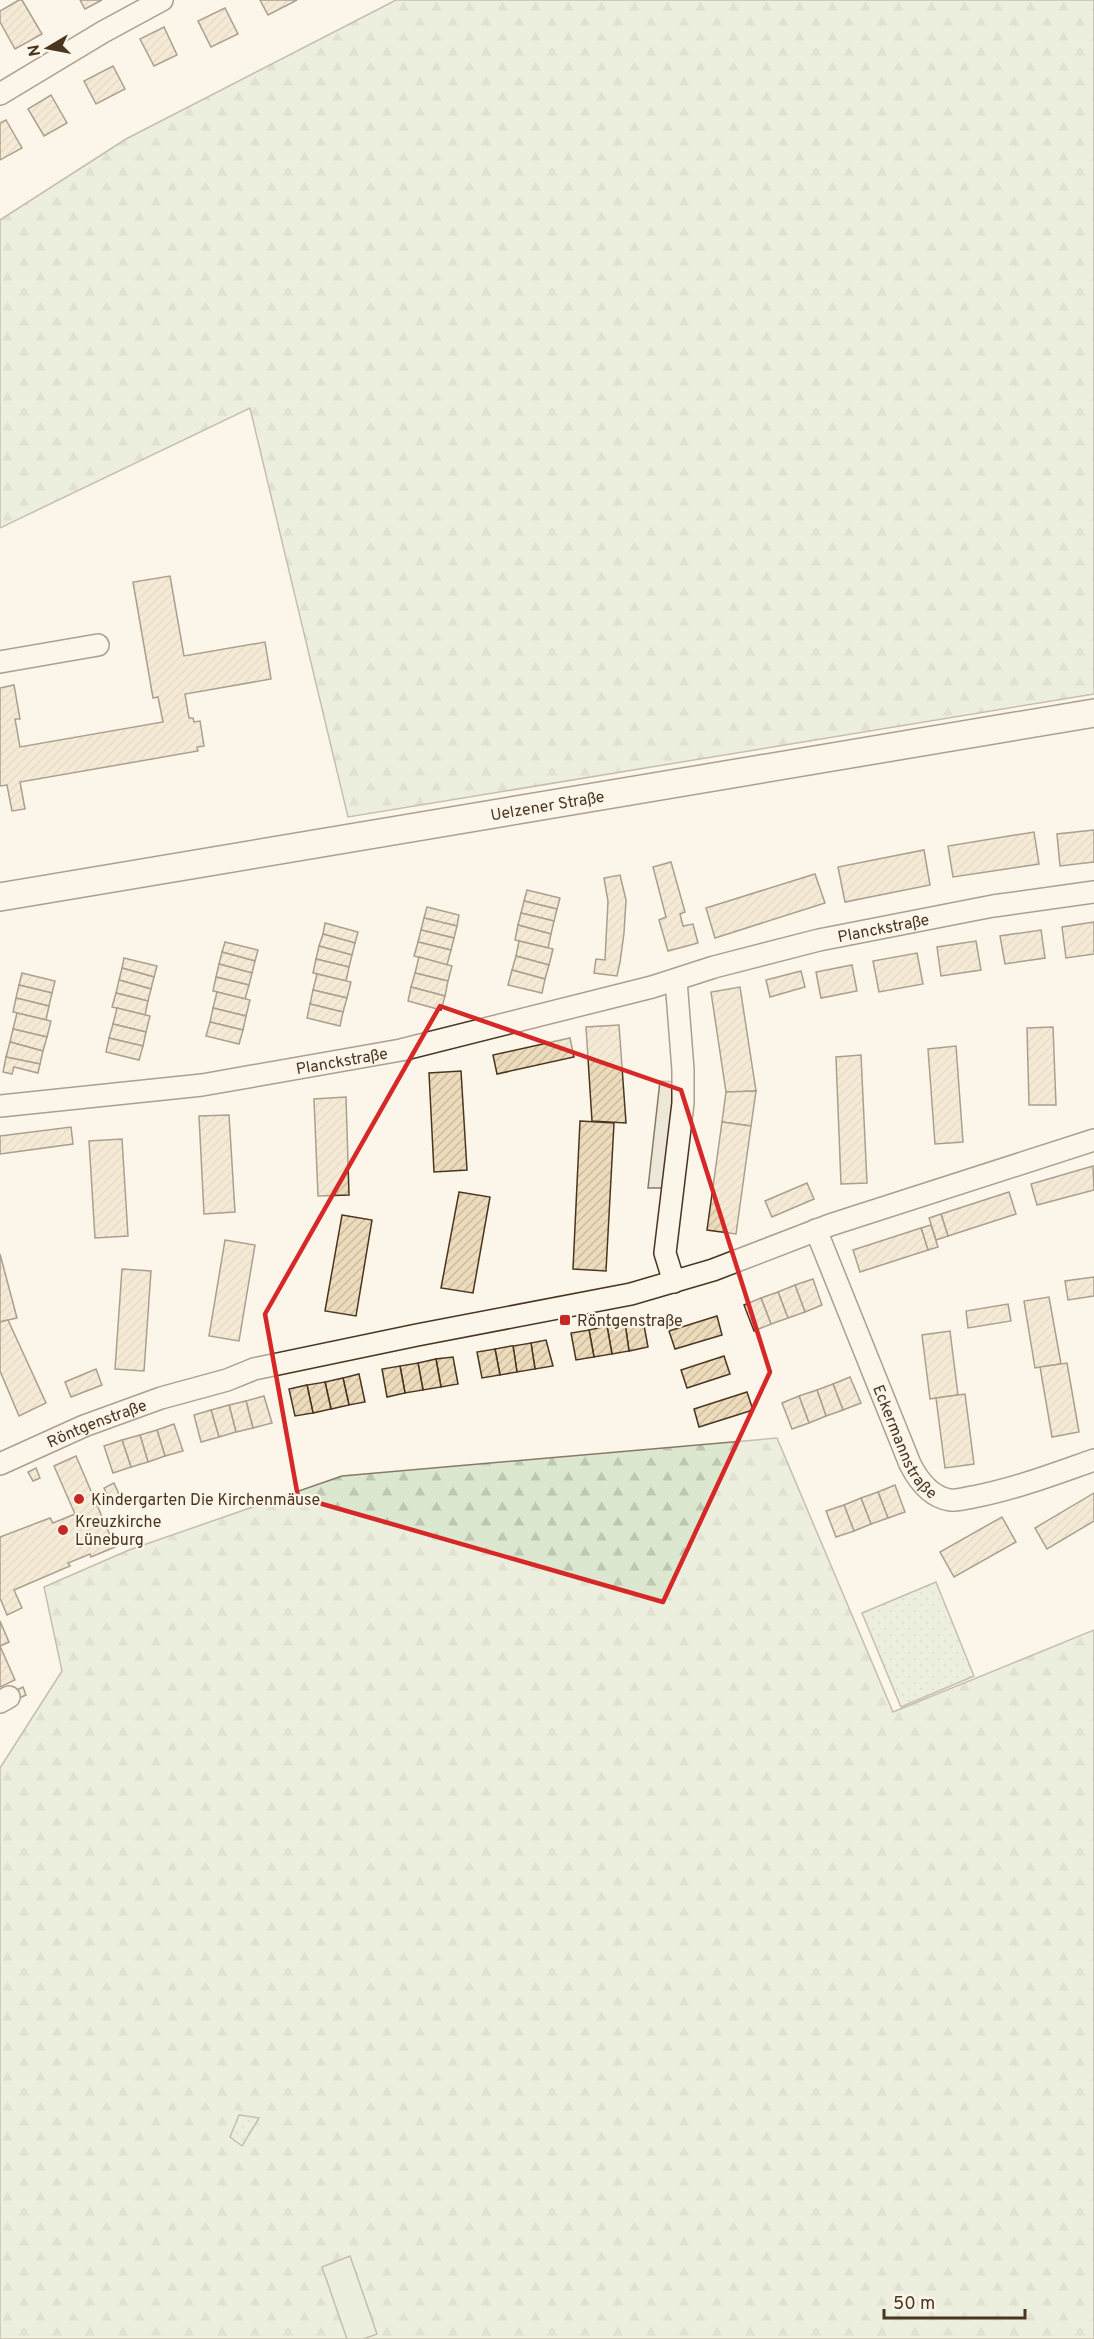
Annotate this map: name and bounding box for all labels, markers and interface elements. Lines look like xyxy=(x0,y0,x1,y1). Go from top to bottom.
north arrow xyxy=(18,18,78,78)
text: N xyxy=(24,43,46,58)
street label: Uelzener Straße xyxy=(489,788,606,826)
street label: Planckstraße xyxy=(836,911,931,948)
street label: Planckstraße xyxy=(295,1044,390,1080)
place label: Röntgenstraße xyxy=(577,1312,683,1332)
marker: Röntgenstraße xyxy=(558,1313,572,1327)
street label: Eckermannstraße xyxy=(867,1382,940,1504)
street label: Röntgenstraße xyxy=(44,1396,150,1453)
place label: Kindergarten Die Kirchenmäuse xyxy=(91,1491,320,1511)
marker: Kindergarten Die Kirchenmäuse xyxy=(72,1492,86,1506)
place label: Kreuzkirche Lüneburg xyxy=(75,1513,161,1551)
marker: Kreuzkirche Lüneburg xyxy=(56,1523,70,1537)
scale bar xyxy=(884,2282,1025,2320)
text: 50 m xyxy=(893,2293,935,2316)

